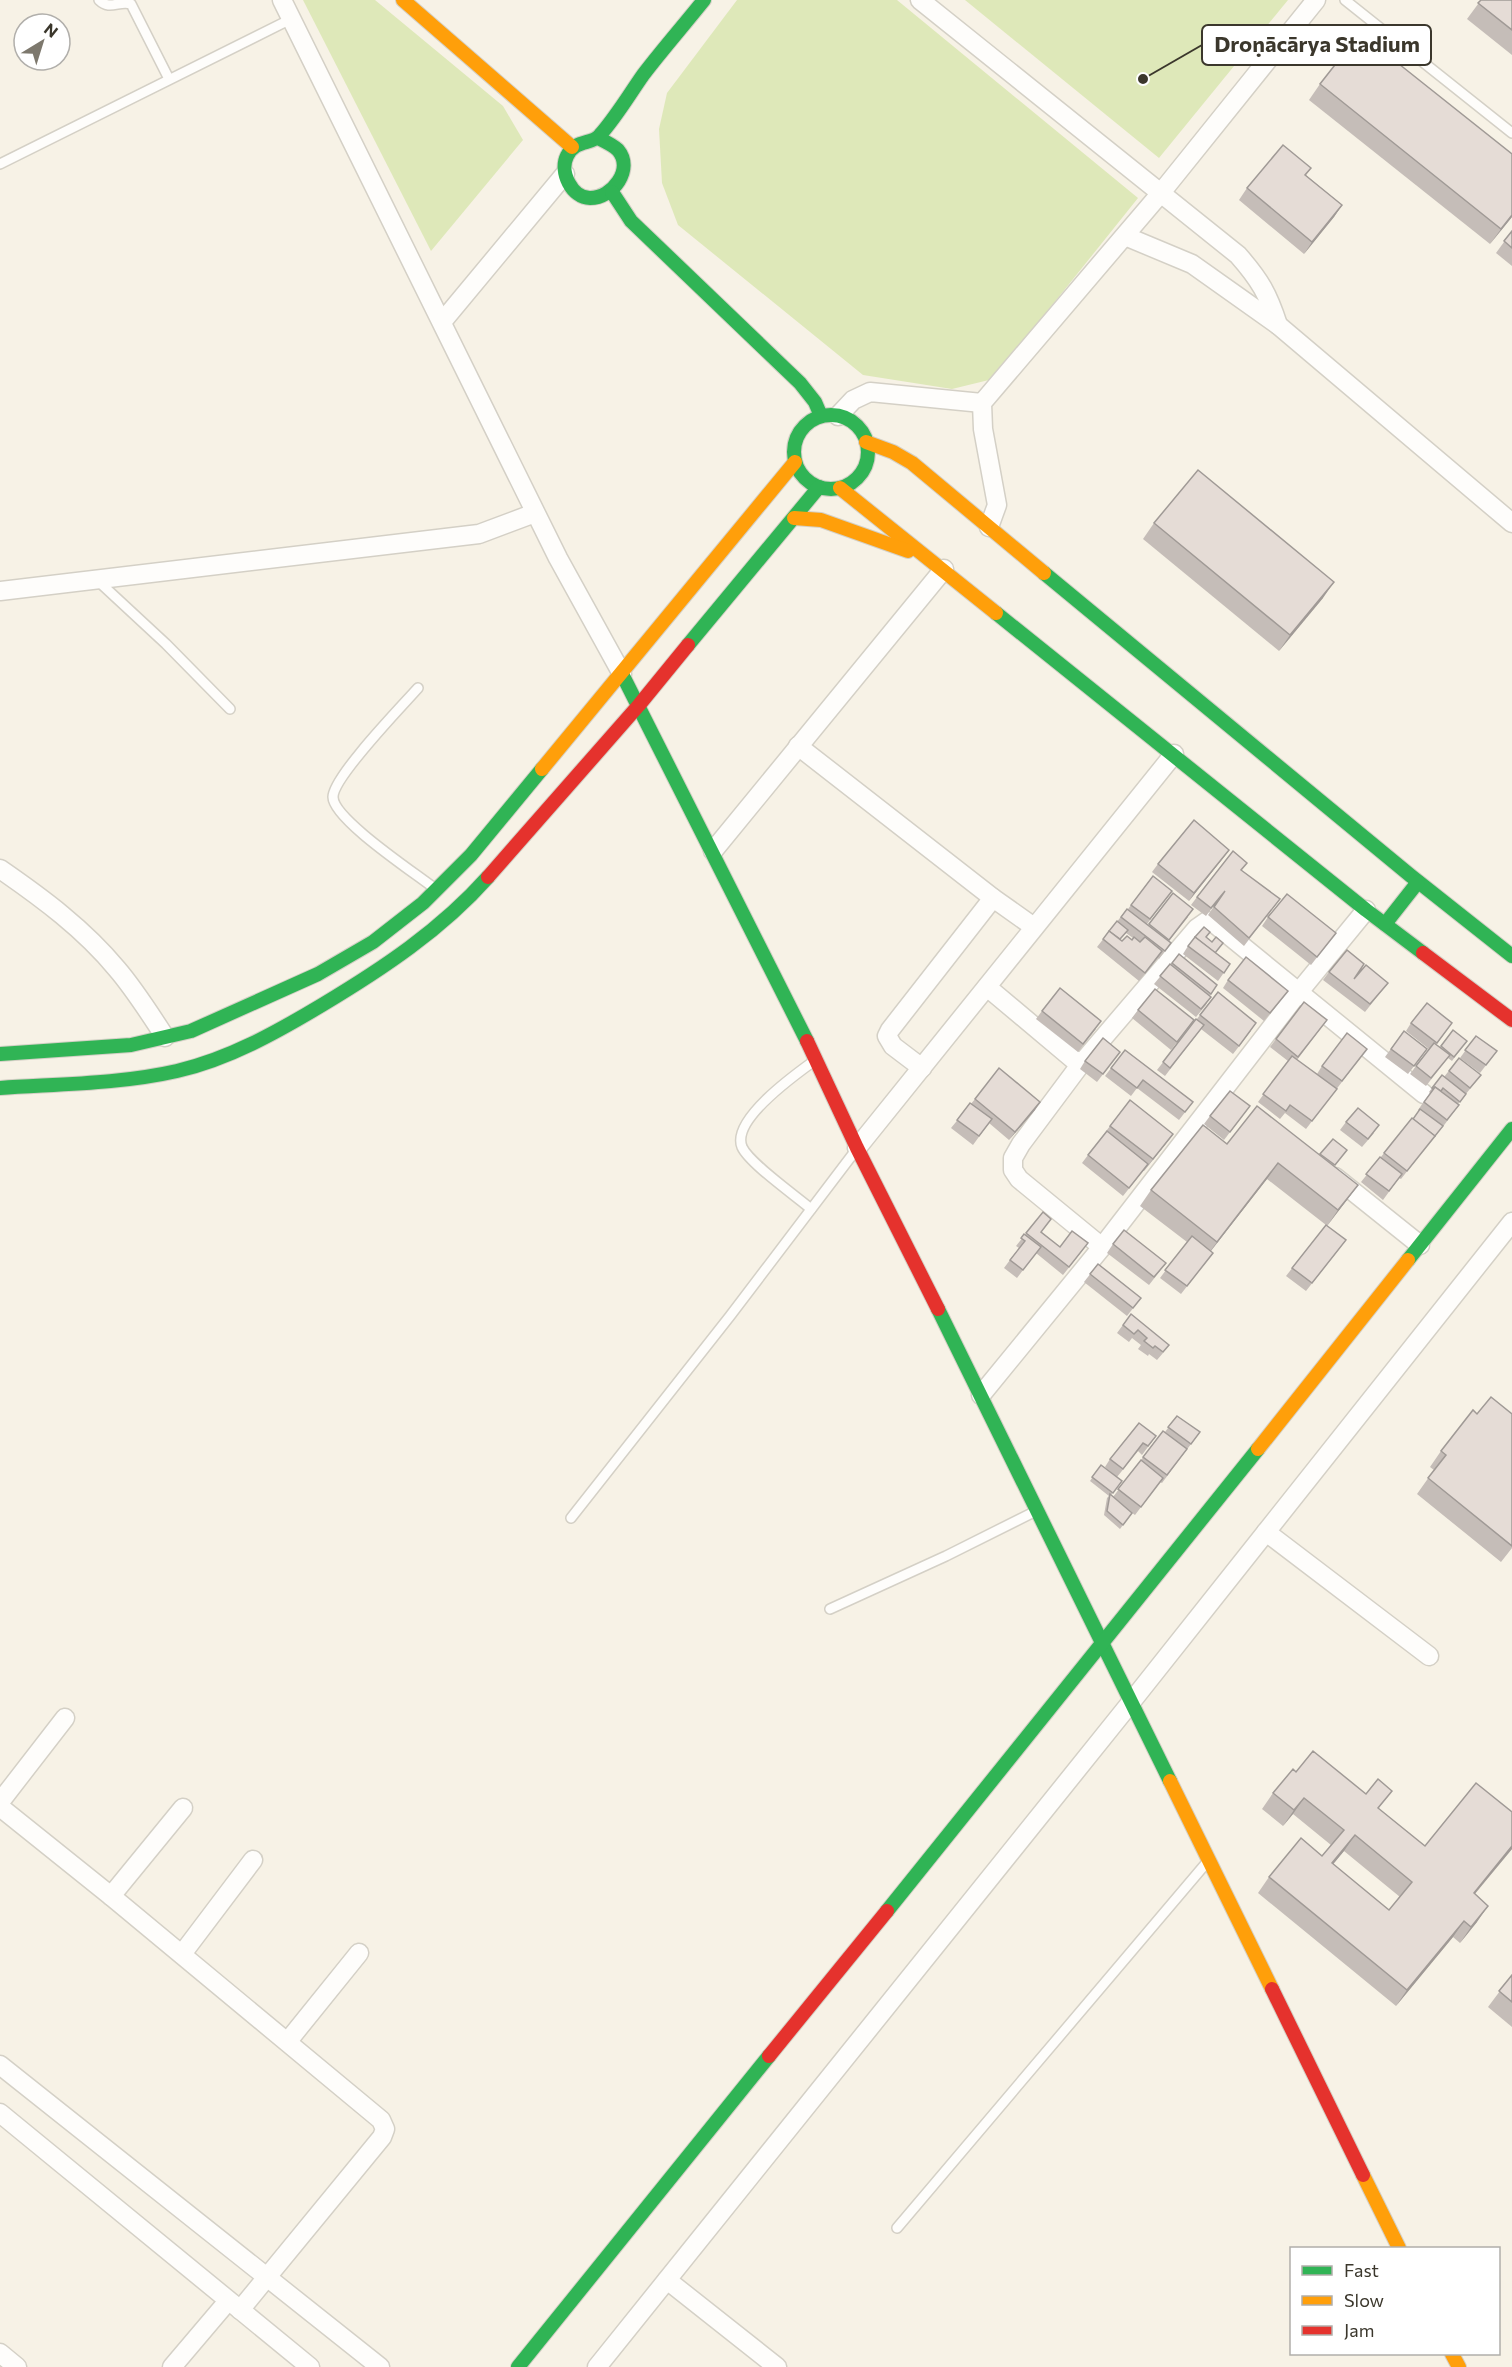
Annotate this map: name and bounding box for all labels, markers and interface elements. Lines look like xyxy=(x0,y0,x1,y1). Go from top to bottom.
north arrow xyxy=(12,12,72,72)
text: N xyxy=(41,19,62,41)
callout: Droṇācārya Stadium xyxy=(1202,25,1431,65)
text: Droṇācārya Stadium xyxy=(1214,30,1420,57)
legend xyxy=(1290,2247,1500,2355)
text: Fast xyxy=(1344,2259,1379,2281)
text: Slow xyxy=(1344,2289,1384,2311)
text: Jam xyxy=(1344,2319,1374,2341)

